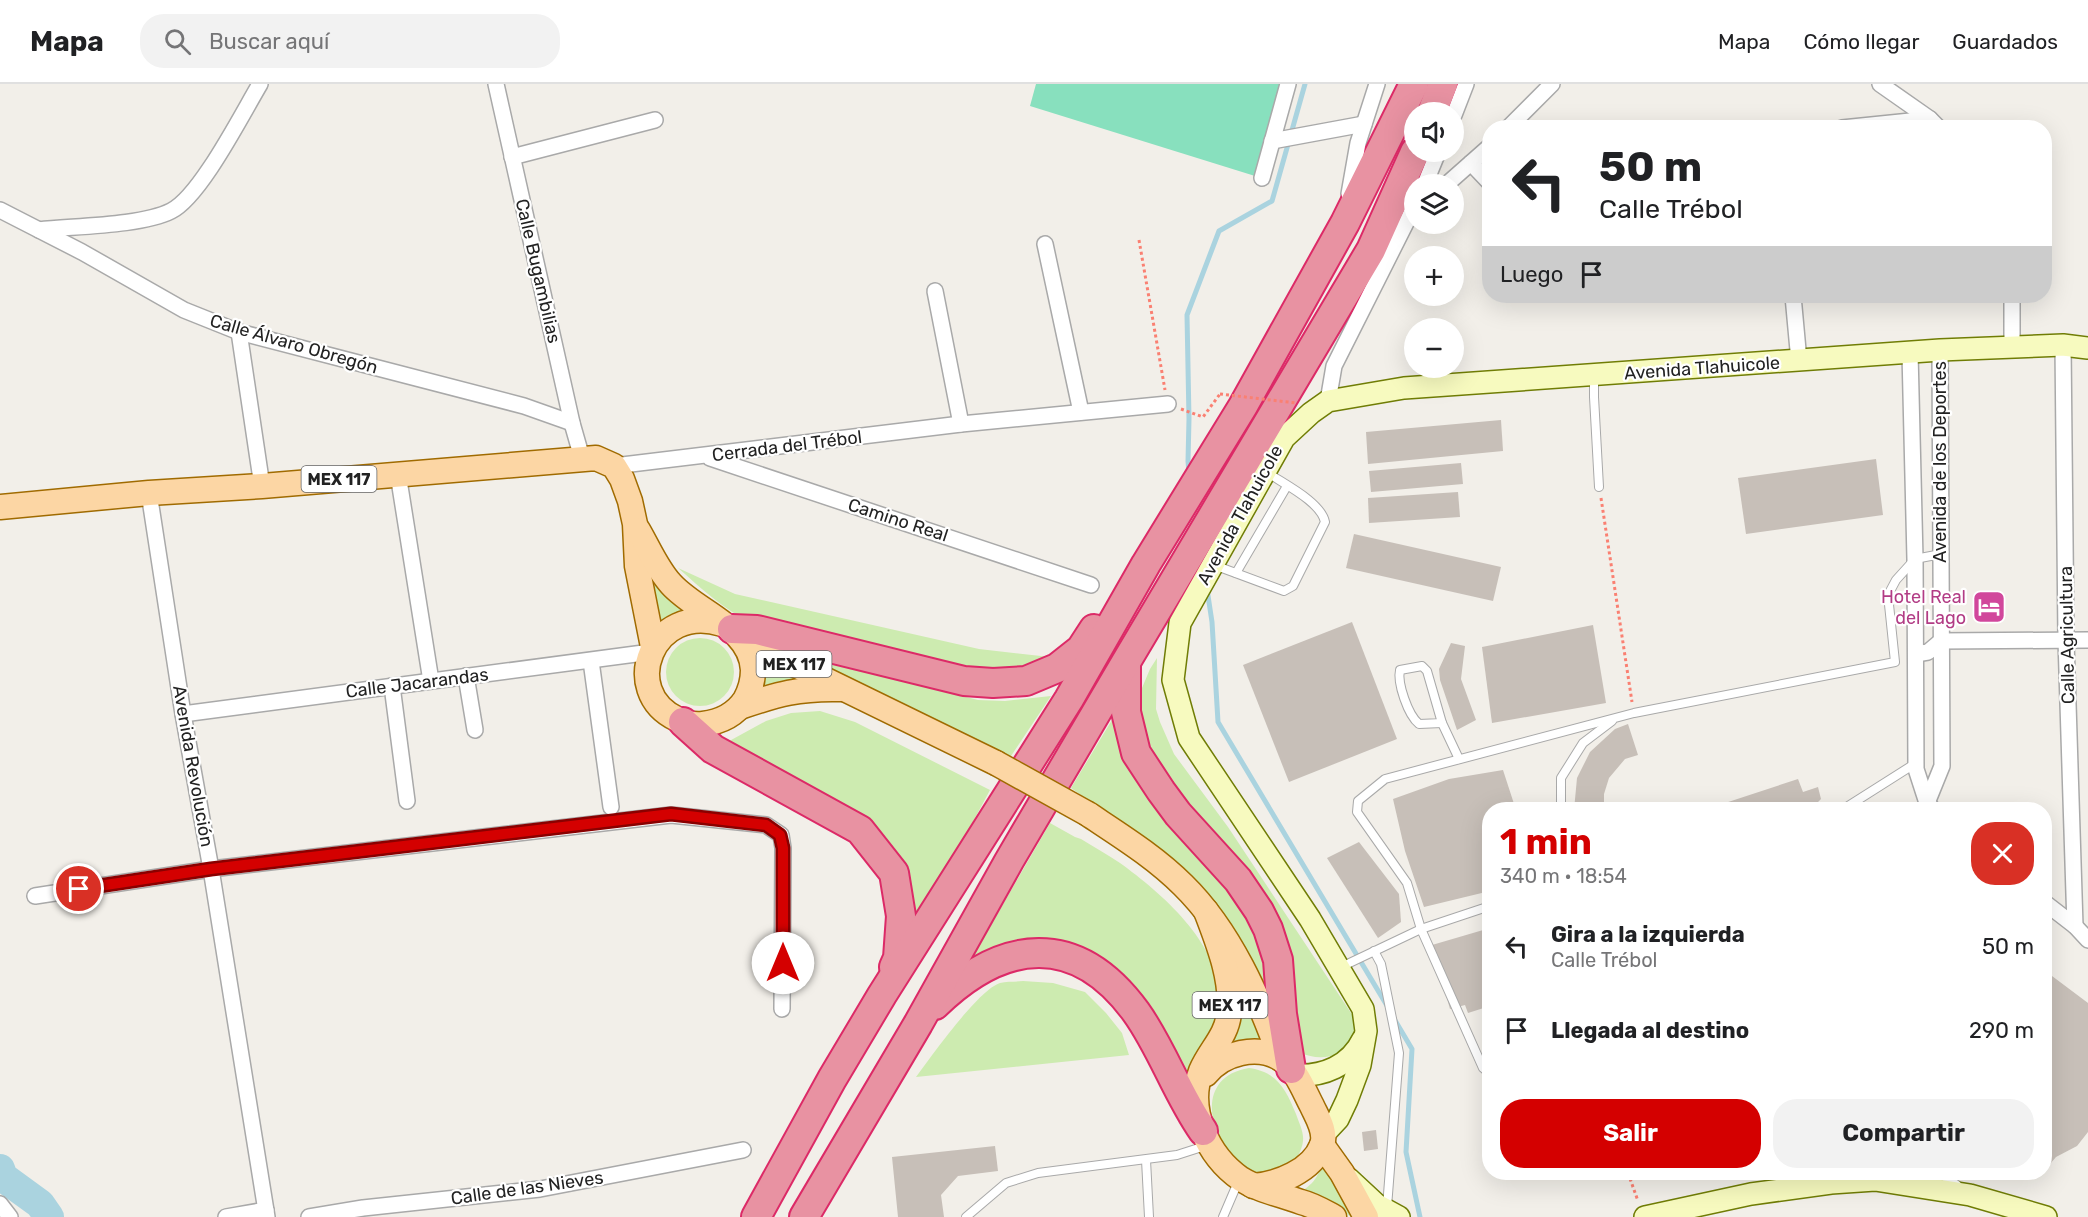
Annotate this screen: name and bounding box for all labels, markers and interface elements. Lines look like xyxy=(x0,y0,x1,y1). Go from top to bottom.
search box xyxy=(140,14,560,68)
text: Mapa xyxy=(30,25,104,58)
icon: search xyxy=(161,25,194,58)
text: Buscar aquí xyxy=(209,28,329,55)
text: Mapa xyxy=(1718,29,1770,54)
text: Cómo llegar xyxy=(1803,29,1919,54)
text: Guardados xyxy=(1952,29,2058,54)
map controls xyxy=(1404,102,1464,378)
button: sound xyxy=(1404,102,1464,162)
text: 50 m xyxy=(1599,142,1702,192)
icon: left xyxy=(1500,144,1578,222)
button: layers xyxy=(1404,174,1464,234)
text: Calle Trébol xyxy=(1599,193,1743,225)
street label: Calle Bugambilias xyxy=(511,197,565,345)
button: + xyxy=(1404,246,1464,306)
icon: arrive xyxy=(1575,258,1608,291)
text: Luego xyxy=(1500,261,1563,288)
street label: Calle Álvaro Obregón xyxy=(207,309,381,379)
button: − xyxy=(1404,318,1464,378)
street label: Avenida Tlahuicole xyxy=(1623,352,1781,384)
street label: Avenida de los Deportes xyxy=(1929,361,1951,563)
street label: Cerrada del Trébol xyxy=(711,426,863,466)
street label: Avenida Tlahuicole xyxy=(1192,441,1288,589)
road number: MEX 117 xyxy=(302,466,376,492)
street label: Camino Real xyxy=(845,493,951,547)
street label: Calle Agricultura xyxy=(2055,566,2079,704)
place label: Hotel Real del Lago xyxy=(1881,586,1966,629)
hotel icon: Hotel Real del Lago xyxy=(1971,589,2007,625)
road number: MEX 117 xyxy=(756,651,832,677)
street label: Calle Jacarandas xyxy=(344,663,490,703)
street label: Avenida Revolución xyxy=(168,683,218,849)
text: 1 min xyxy=(1500,820,1592,863)
button: close xyxy=(1971,822,2034,885)
pin xyxy=(53,863,104,914)
text: 340 m · 18:54 xyxy=(1500,864,1627,888)
icon: arrive xyxy=(62,872,95,905)
text: Gira a la izquierda xyxy=(1551,921,1745,948)
icon: left xyxy=(1500,930,1533,963)
position arrow xyxy=(751,931,815,995)
text: 50 m xyxy=(1982,933,2034,960)
text: Calle Trébol xyxy=(1551,948,1657,972)
road number: MEX 117 xyxy=(1192,992,1268,1018)
icon: arrive xyxy=(1500,1014,1533,1047)
text: Llegada al destino xyxy=(1551,1017,1749,1044)
text: 290 m xyxy=(1969,1017,2034,1044)
button: Salir xyxy=(1500,1099,1761,1168)
button: Compartir xyxy=(1773,1099,2034,1168)
street label: Calle de las Nieves xyxy=(449,1166,605,1210)

